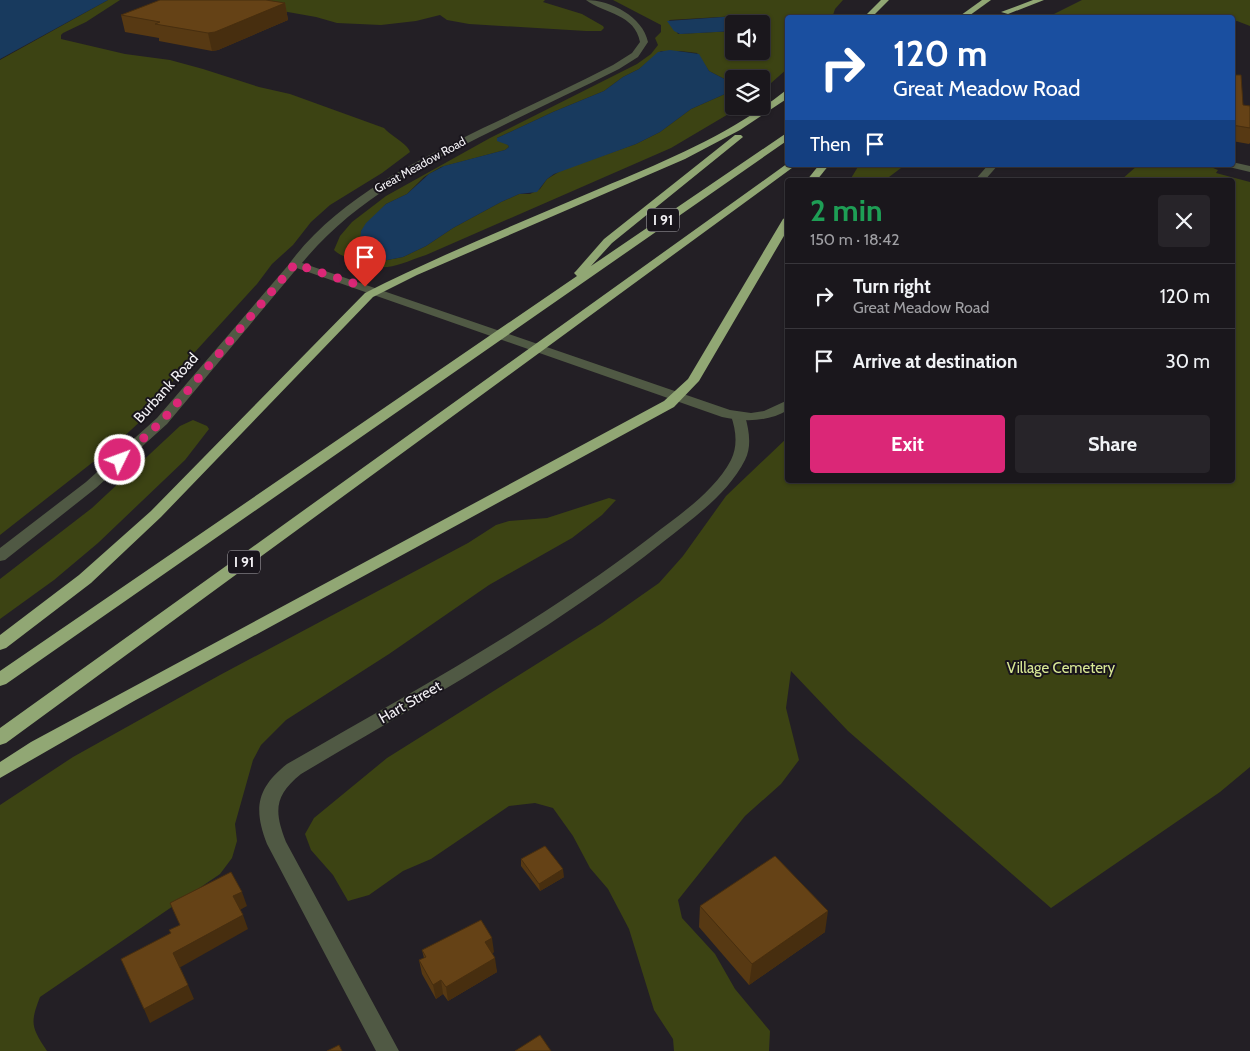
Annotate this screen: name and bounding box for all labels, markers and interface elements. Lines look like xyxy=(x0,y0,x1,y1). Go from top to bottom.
map controls xyxy=(725,15,770,115)
button: sound xyxy=(725,15,770,60)
text: 120 m xyxy=(893,32,987,75)
icon: right xyxy=(810,35,875,100)
button: layers xyxy=(725,70,770,115)
text: Great Meadow Road xyxy=(893,75,1081,102)
icon: arrive xyxy=(861,130,889,158)
street label: Great Meadow Road xyxy=(371,133,468,196)
text: Then xyxy=(810,133,851,156)
text: 2 min xyxy=(810,192,882,229)
button: close xyxy=(1158,195,1210,247)
road number: I 91 xyxy=(647,208,679,232)
text: 150 m · 18:42 xyxy=(810,230,900,249)
pin xyxy=(344,236,386,287)
icon: arrive xyxy=(351,243,379,271)
text: Turn right xyxy=(853,275,931,298)
icon: right xyxy=(810,282,838,310)
text: 120 m xyxy=(1160,285,1210,308)
text: Great Meadow Road xyxy=(853,298,989,317)
icon: arrive xyxy=(810,347,838,375)
street label: Burbank Road xyxy=(130,349,202,427)
text: Arrive at destination xyxy=(853,350,1017,373)
text: 30 m xyxy=(1166,350,1210,373)
button: Exit xyxy=(810,415,1005,473)
button: Share xyxy=(1015,415,1210,473)
position arrow xyxy=(93,433,145,485)
road number: I 91 xyxy=(228,550,260,574)
park label: Village Cemetery xyxy=(1007,659,1116,677)
street label: Hart Street xyxy=(375,677,445,727)

